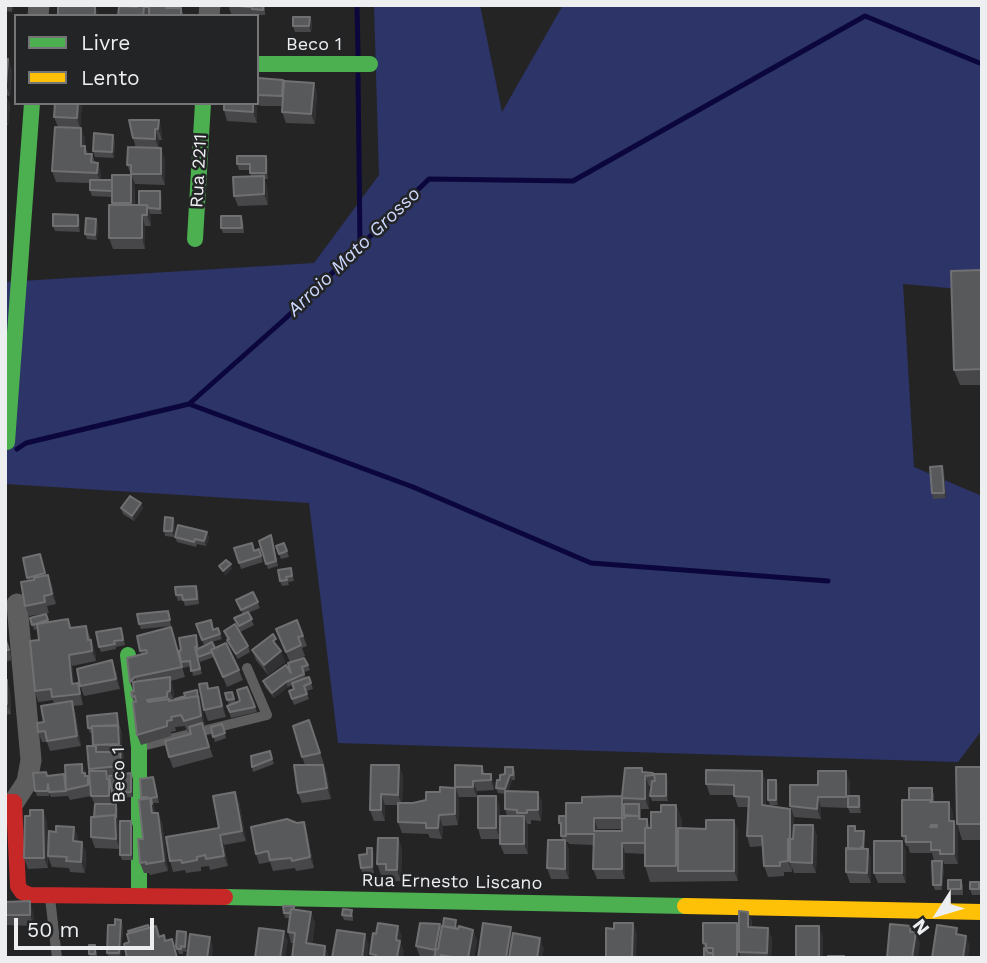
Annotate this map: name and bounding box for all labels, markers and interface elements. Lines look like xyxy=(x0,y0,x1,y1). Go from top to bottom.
legend xyxy=(14,14,259,105)
text: Livre xyxy=(81,30,130,55)
street label: Beco 1 xyxy=(286,34,342,56)
text: Lento xyxy=(81,65,140,90)
street label: Rua 2211 xyxy=(186,133,212,209)
water label: Arroio Mato Grosso xyxy=(283,183,425,321)
street label: Beco 1 xyxy=(108,747,130,803)
street label: Rua Ernesto Liscano xyxy=(361,870,543,894)
north arrow xyxy=(903,879,973,949)
scale bar xyxy=(18,904,158,948)
text: N xyxy=(907,914,934,939)
text: 50 m xyxy=(27,917,79,942)

